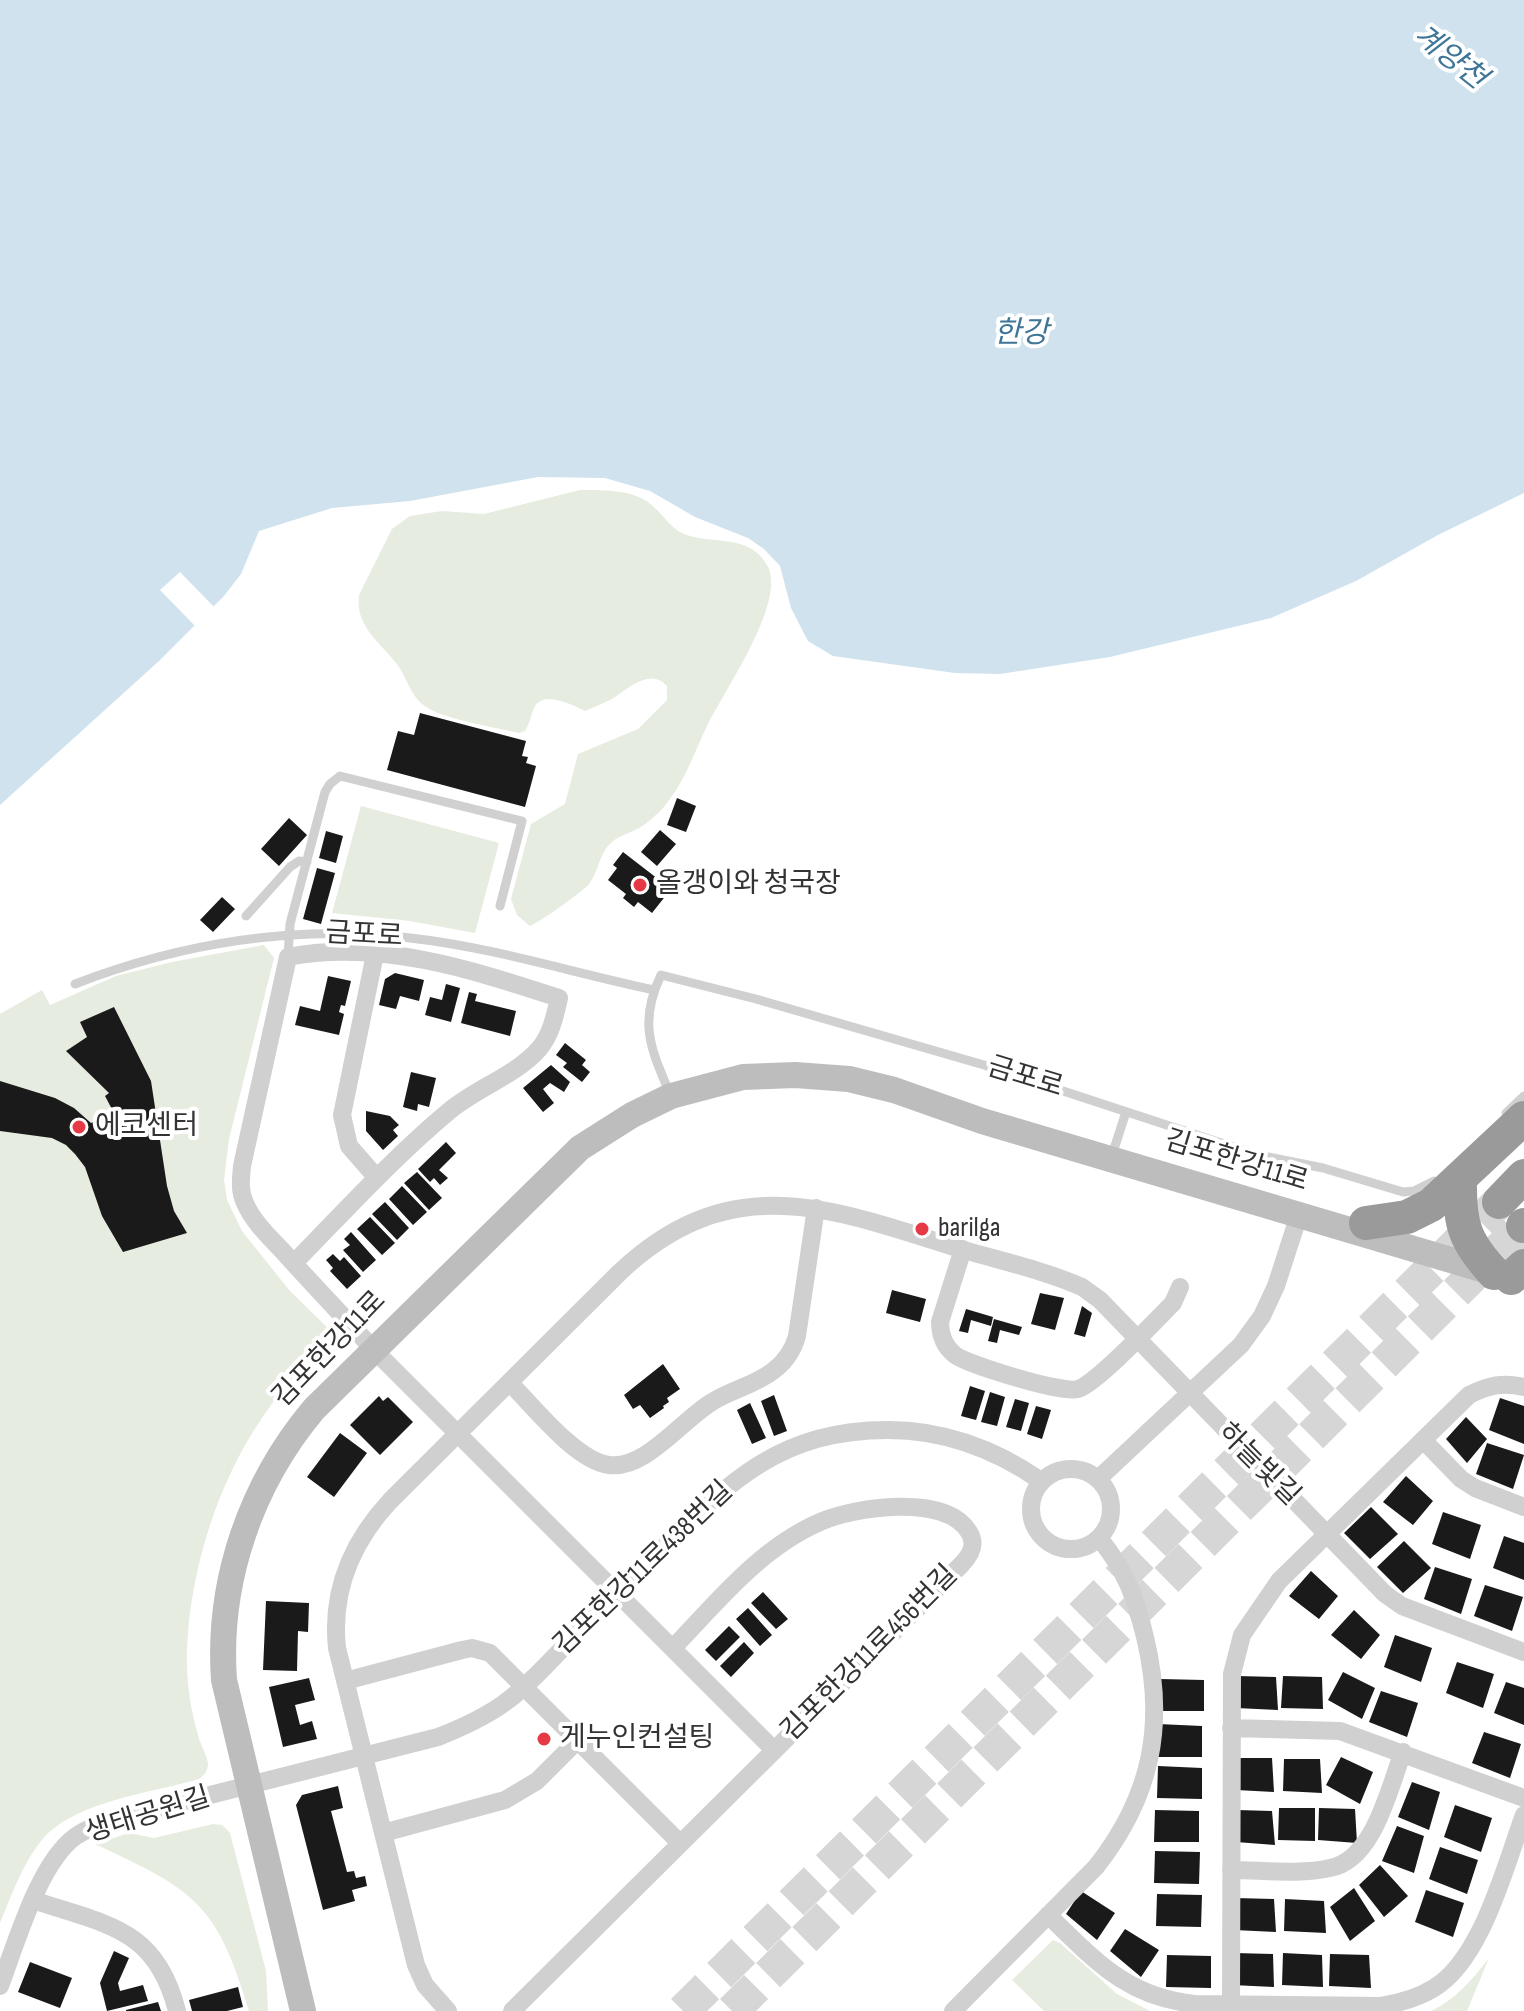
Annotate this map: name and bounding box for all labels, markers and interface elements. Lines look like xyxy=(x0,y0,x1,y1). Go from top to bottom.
water label: 계양천 xyxy=(1405,18,1493,98)
water label: 한강 xyxy=(993,316,1049,352)
place label: 올갱이와 청국장 xyxy=(656,868,841,902)
marker: 올갱이와 청국장 xyxy=(631,876,649,894)
street label: 금포로 xyxy=(325,917,403,955)
street label: 금포로 xyxy=(983,1051,1067,1105)
place label: 에코센터 xyxy=(95,1110,198,1144)
marker: 에코센터 xyxy=(70,1118,88,1136)
street label: 김포한강11로 xyxy=(1160,1124,1312,1200)
place label: barilga xyxy=(938,1212,1000,1246)
marker: barilga xyxy=(913,1220,931,1238)
street label: 김포한강11로 xyxy=(266,1285,394,1415)
street label: 하늘빛길 xyxy=(1210,1417,1306,1513)
street label: 김포한강11로438번길 xyxy=(548,1475,740,1663)
street label: 김포한강11로456번길 xyxy=(775,1559,965,1749)
place label: 게누인컨설팅 xyxy=(560,1722,715,1756)
marker: 게누인컨설팅 xyxy=(535,1730,553,1748)
street label: 생태공원길 xyxy=(82,1781,214,1851)

